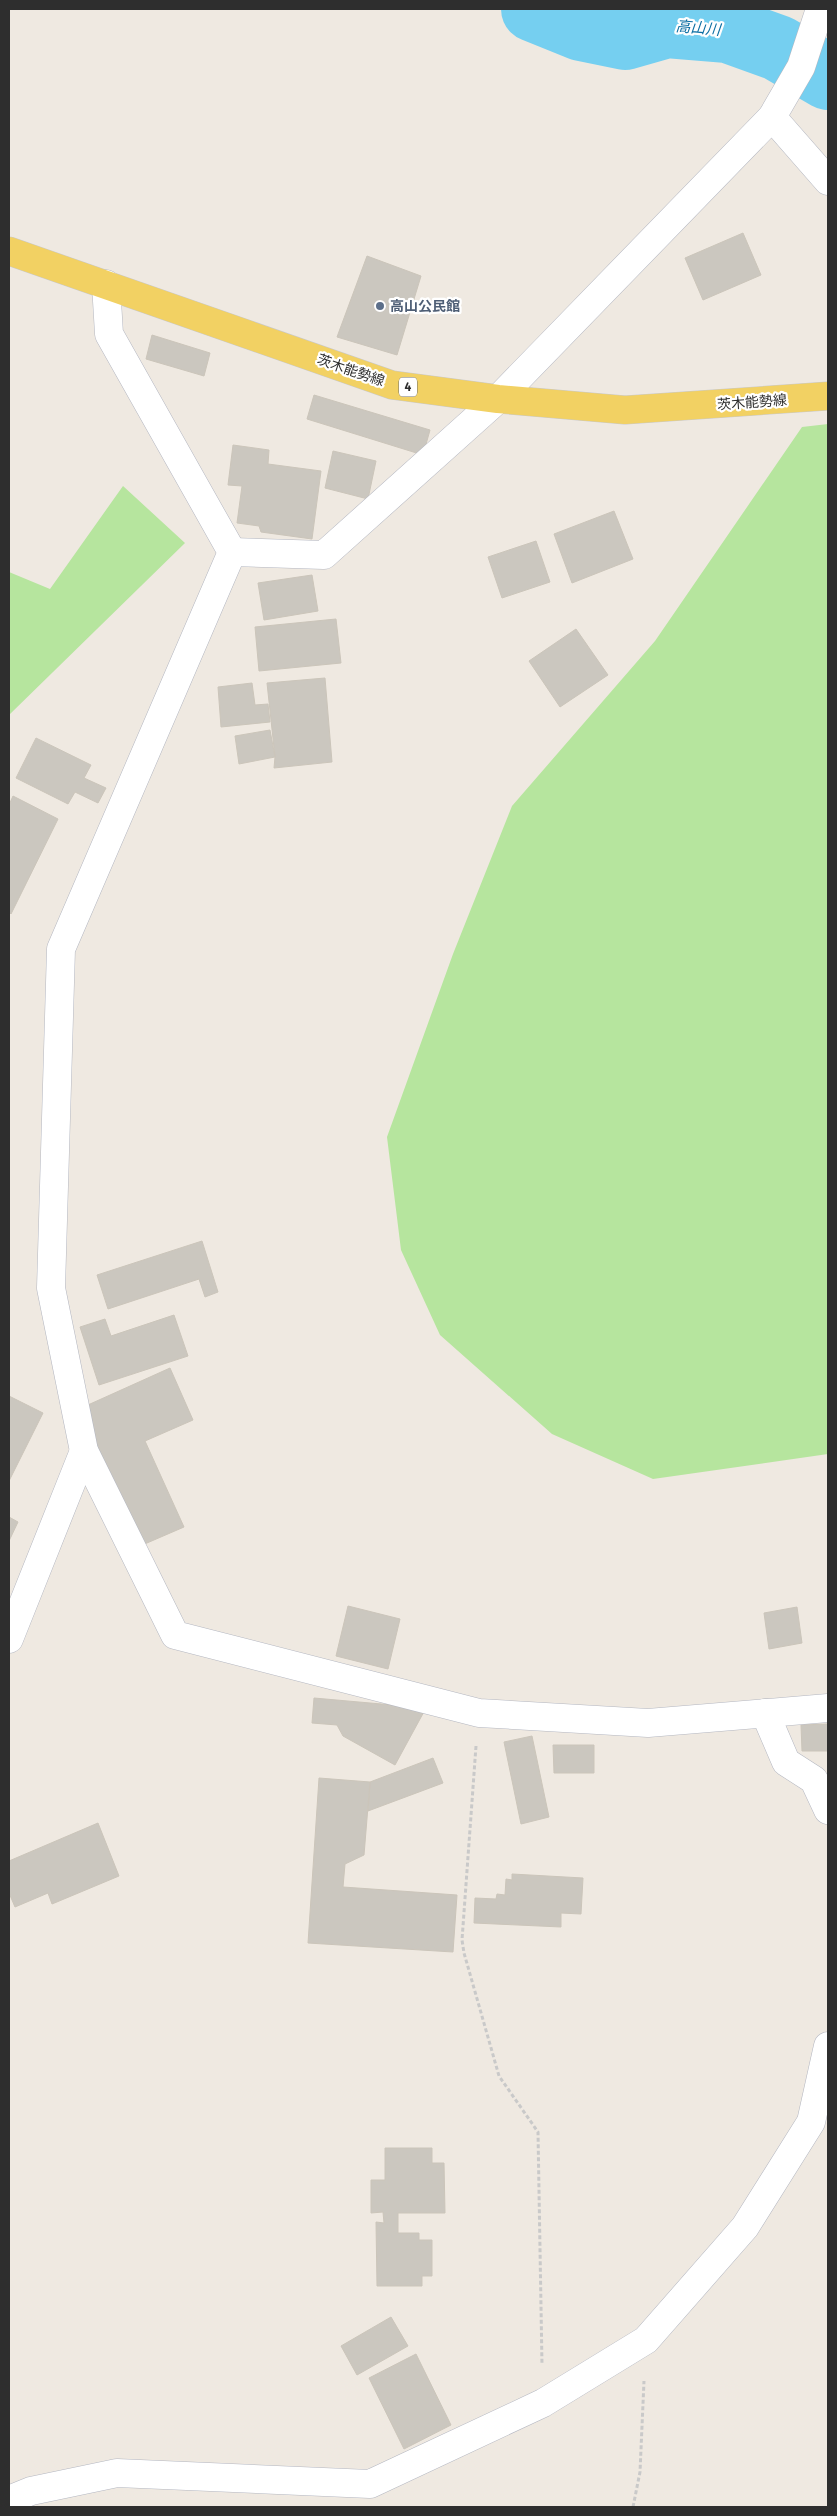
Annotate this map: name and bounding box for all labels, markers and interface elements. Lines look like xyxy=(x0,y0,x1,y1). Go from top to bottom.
water label: 高山川 xyxy=(675,17,723,39)
place label: 高山公民館 xyxy=(390,298,460,315)
marker: 高山公民館 xyxy=(374,300,386,312)
street label: 茨木能勢線 xyxy=(315,351,387,390)
road number: 4 xyxy=(399,378,417,397)
street label: 茨木能勢線 xyxy=(717,392,788,413)

